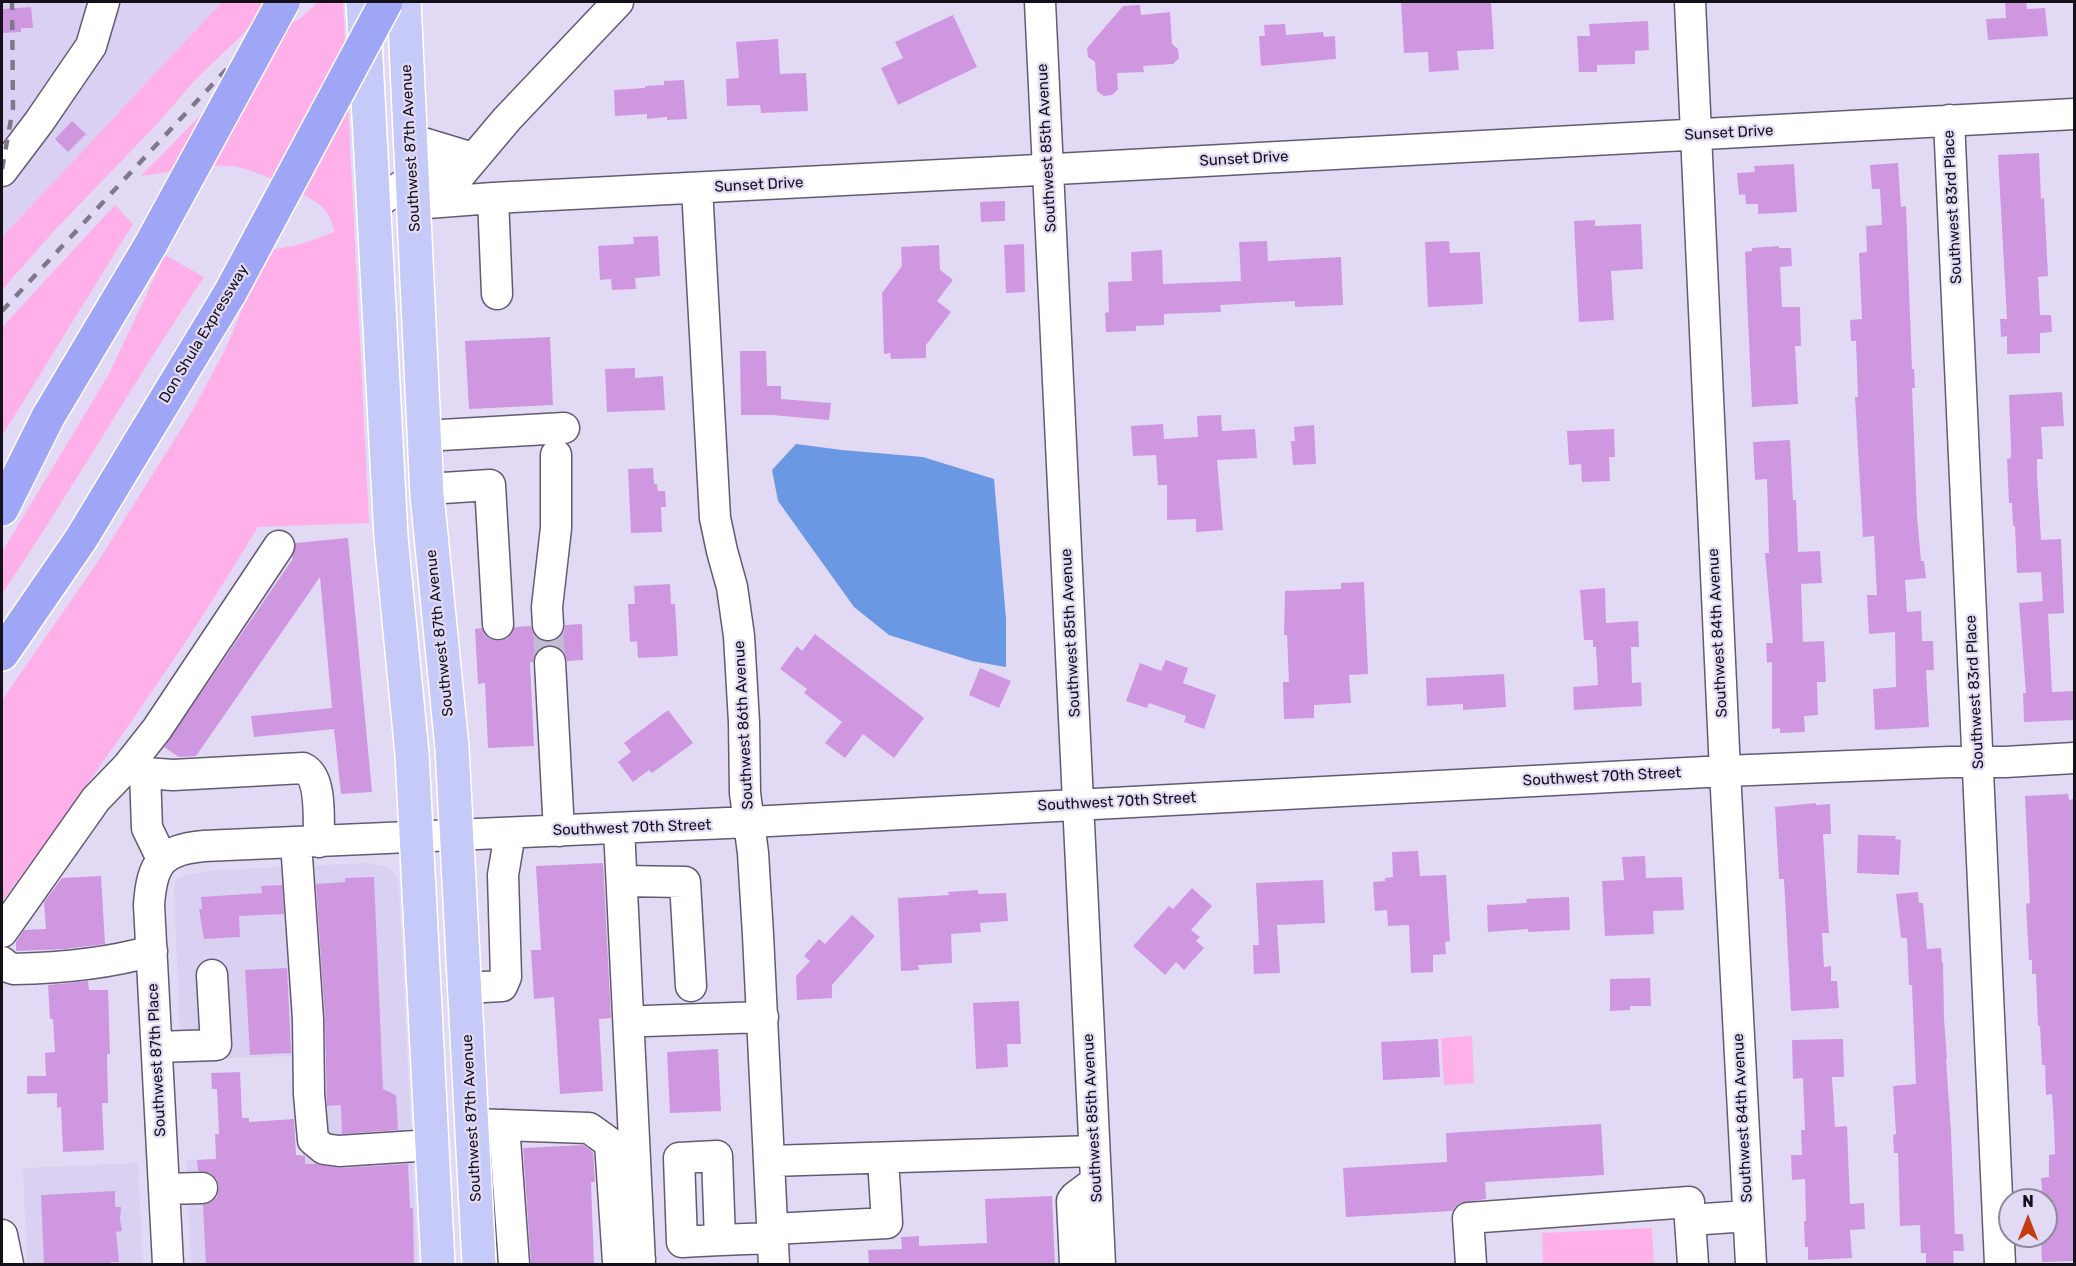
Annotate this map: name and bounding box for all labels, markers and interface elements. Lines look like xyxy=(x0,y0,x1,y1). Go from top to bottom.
street label: Southwest 85th Avenue xyxy=(1034,63,1060,233)
street label: Southwest 87th Avenue xyxy=(398,64,424,232)
street label: Sunset Drive xyxy=(1684,122,1774,144)
street label: Southwest 83rd Place xyxy=(1940,130,1966,284)
street label: Sunset Drive xyxy=(1199,148,1289,170)
street label: Sunset Drive xyxy=(714,174,804,196)
street label: Don Shula Expressway xyxy=(156,262,252,406)
street label: Southwest 85th Avenue xyxy=(1058,548,1084,718)
street label: Southwest 84th Avenue xyxy=(1705,548,1731,718)
street label: Southwest 87th Avenue xyxy=(422,549,458,717)
street label: Southwest 83rd Place xyxy=(1962,615,1988,769)
street label: Southwest 86th Avenue xyxy=(731,640,757,810)
street label: Southwest 70th Street xyxy=(1522,764,1682,790)
street label: Southwest 70th Street xyxy=(1037,789,1197,815)
street label: Southwest 70th Street xyxy=(552,816,712,840)
street label: Southwest 87th Place xyxy=(144,983,170,1137)
street label: Southwest 85th Avenue xyxy=(1080,1033,1106,1203)
street label: Southwest 84th Avenue xyxy=(1730,1033,1756,1203)
street label: Southwest 87th Avenue xyxy=(459,1034,485,1202)
north arrow xyxy=(1998,1188,2058,1248)
text: N xyxy=(2022,1192,2034,1211)

